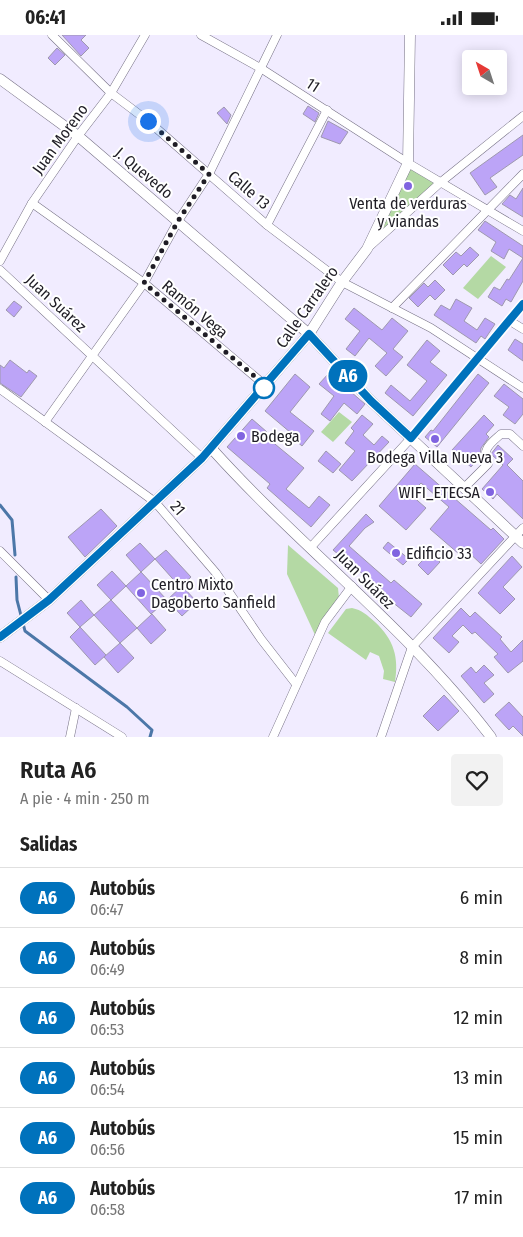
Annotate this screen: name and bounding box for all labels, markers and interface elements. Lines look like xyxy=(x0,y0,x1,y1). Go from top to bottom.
text: 06:41 xyxy=(25,6,66,29)
north arrow xyxy=(462,50,508,95)
map controls xyxy=(462,50,507,95)
street label: 11 xyxy=(303,74,323,96)
street label: Juan Moreno xyxy=(28,100,92,178)
your location xyxy=(136,109,161,134)
street label: J. Quevedo xyxy=(111,143,177,203)
street label: Calle 13 xyxy=(224,167,274,213)
marker: Venta de verduras y viandas xyxy=(402,180,414,192)
place label: Venta de verduras y viandas xyxy=(349,194,467,231)
street label: Calle Carralero xyxy=(272,262,342,352)
street label: Juan Suárez xyxy=(22,270,90,336)
street label: Ramón Vega xyxy=(158,276,232,342)
line badge: A6 xyxy=(326,360,370,392)
text: A6 xyxy=(338,365,358,387)
unlabelled marker xyxy=(253,377,275,399)
place label: Bodega xyxy=(251,427,300,446)
marker: Bodega xyxy=(235,430,247,442)
marker: Bodega Villa Nueva 3 xyxy=(429,433,441,445)
place label: Bodega Villa Nueva 3 xyxy=(367,448,503,467)
place label: WIFI_ETECSA xyxy=(399,483,481,502)
marker: WIFI_ETECSA xyxy=(484,486,496,498)
street label: 21 xyxy=(167,497,189,519)
place label: Edificio 33 xyxy=(406,544,472,563)
street label: Juan Suárez xyxy=(331,545,399,613)
marker: Edificio 33 xyxy=(390,547,402,559)
place label: Centro Mixto Dagoberto Sanfield xyxy=(151,575,276,612)
marker: Centro Mixto Dagoberto Sanfield xyxy=(135,587,147,599)
button: heart xyxy=(451,754,503,806)
text: Ruta A6 xyxy=(20,756,96,784)
text: A pie · 4 min · 250 m xyxy=(20,789,150,808)
text: Salidas xyxy=(20,833,77,856)
text: Autobús xyxy=(90,877,155,900)
text: 6 min xyxy=(460,886,503,909)
text: A6 xyxy=(38,887,57,909)
text: 06:47 xyxy=(90,900,124,919)
text: Autobús xyxy=(90,937,155,960)
text: 8 min xyxy=(460,946,503,969)
text: A6 xyxy=(38,947,57,969)
text: 06:49 xyxy=(90,960,125,979)
text: Autobús xyxy=(90,997,155,1020)
text: 12 min xyxy=(453,1006,503,1029)
text: A6 xyxy=(38,1007,57,1029)
text: 06:53 xyxy=(90,1020,124,1039)
text: Autobús xyxy=(90,1057,155,1080)
text: 13 min xyxy=(453,1066,503,1089)
text: A6 xyxy=(38,1067,57,1089)
text: 06:54 xyxy=(90,1080,125,1099)
text: Autobús xyxy=(90,1117,155,1140)
text: 15 min xyxy=(453,1126,503,1149)
text: A6 xyxy=(38,1127,57,1149)
text: 06:56 xyxy=(90,1140,125,1159)
text: Autobús xyxy=(90,1177,155,1200)
text: 17 min xyxy=(454,1186,503,1209)
text: A6 xyxy=(38,1187,57,1209)
text: 06:58 xyxy=(90,1200,125,1219)

